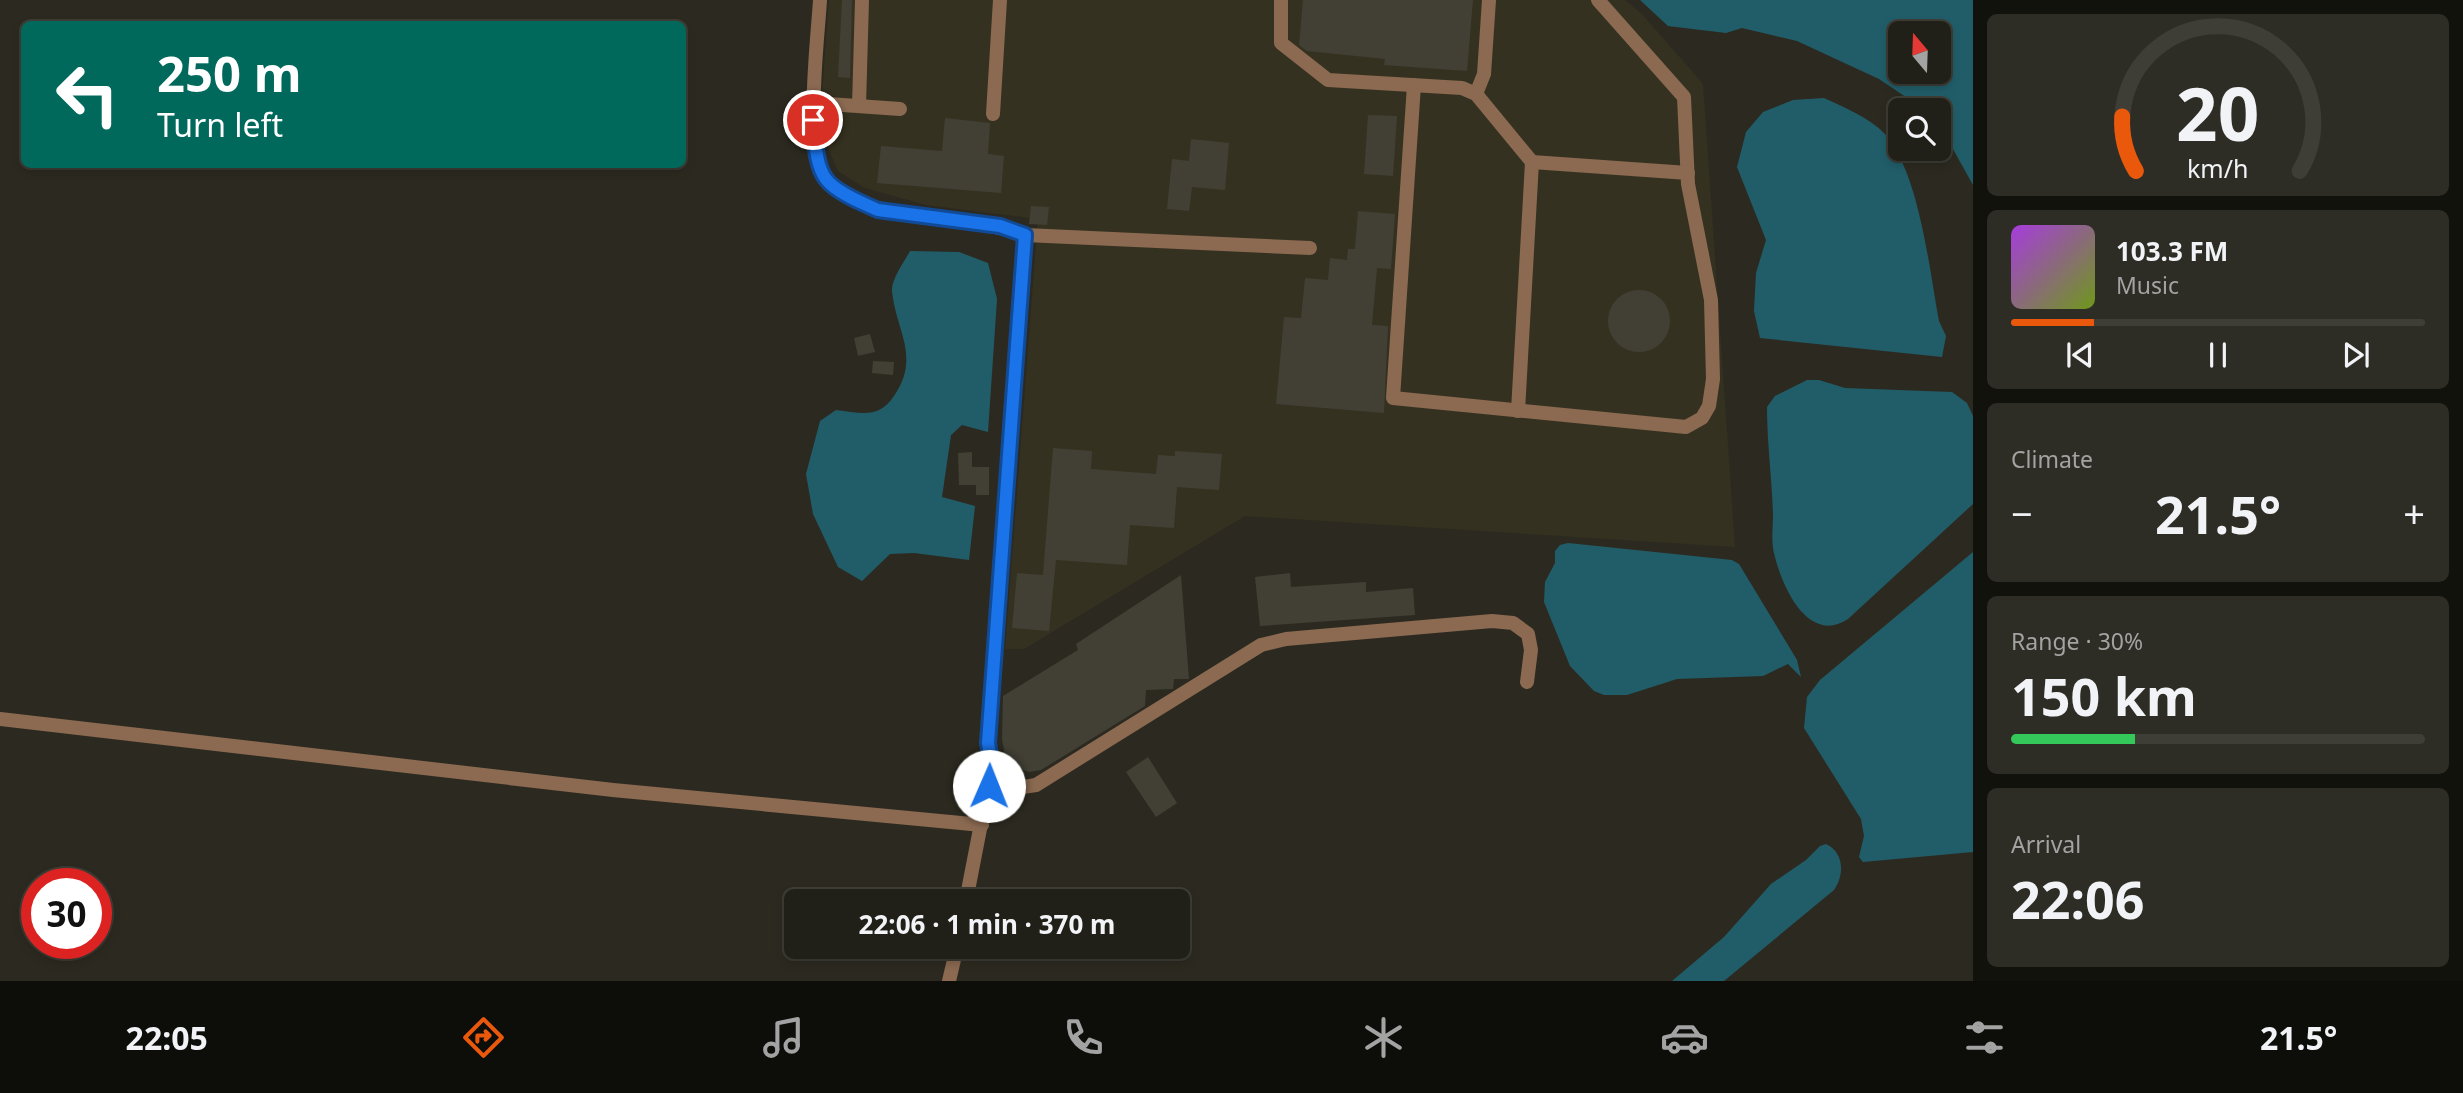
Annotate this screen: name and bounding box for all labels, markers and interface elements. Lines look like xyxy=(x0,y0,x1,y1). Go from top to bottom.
north arrow xyxy=(1888,21,1951,84)
map controls xyxy=(1888,21,1951,161)
text: 250 m xyxy=(157,40,302,106)
icon: left xyxy=(42,49,133,140)
text: 20 xyxy=(2176,63,2260,162)
pin xyxy=(783,90,843,150)
button: search xyxy=(1888,98,1951,161)
icon: arrive xyxy=(794,101,832,139)
text: Turn left xyxy=(157,103,283,146)
text: km/h xyxy=(2187,151,2249,185)
text: 103.3 FM xyxy=(2116,233,2228,269)
text: Music xyxy=(2116,269,2179,301)
icon: previous xyxy=(2061,336,2099,374)
icon: pause xyxy=(2199,336,2237,374)
icon: next xyxy=(2337,336,2375,374)
text: Climate xyxy=(2011,443,2093,475)
text: 21.5° xyxy=(2155,478,2281,549)
text: − xyxy=(2011,487,2033,539)
text: + xyxy=(2403,487,2425,539)
text: Range · 30% xyxy=(2011,625,2143,657)
text: 150 km xyxy=(2011,660,2197,731)
position arrow xyxy=(952,749,1026,823)
text: Arrival xyxy=(2011,828,2081,860)
text: 22:06 xyxy=(2011,863,2145,934)
speed limit sign: 30 xyxy=(21,868,112,959)
text: 22:06 · 1 min · 370 m xyxy=(859,906,1115,942)
icon: directions xyxy=(459,1013,508,1062)
icon: music xyxy=(759,1013,808,1062)
icon: phone xyxy=(1059,1013,1108,1062)
icon: climate xyxy=(1359,1013,1408,1062)
icon: car xyxy=(1660,1013,1709,1062)
icon: filters xyxy=(1960,1013,2009,1062)
text: 22:05 xyxy=(126,1016,208,1059)
text: 21.5° xyxy=(2260,1016,2337,1059)

